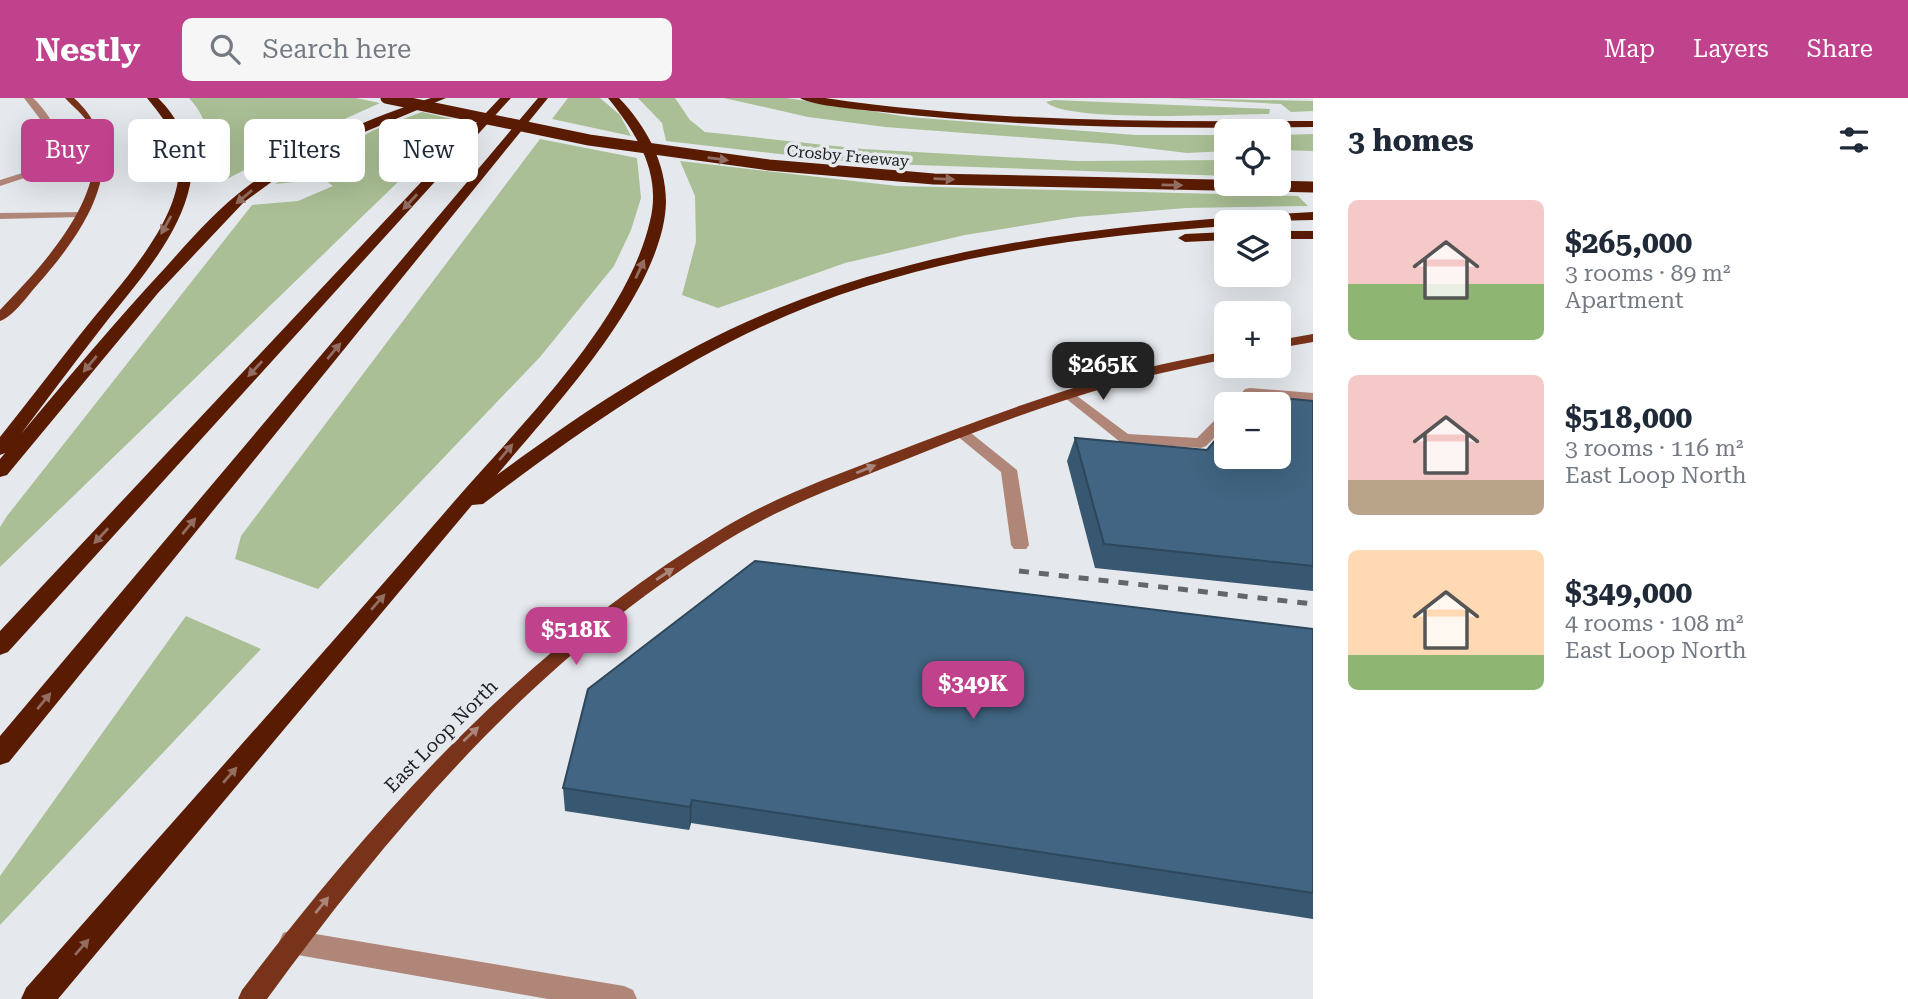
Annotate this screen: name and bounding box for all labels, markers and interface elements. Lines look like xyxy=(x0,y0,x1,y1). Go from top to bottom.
search box xyxy=(182,18,672,81)
text: Nestly xyxy=(35,30,140,69)
icon: search xyxy=(206,30,244,68)
text: Search here xyxy=(262,34,411,64)
text: Map xyxy=(1604,35,1655,63)
text: Layers xyxy=(1693,35,1769,63)
text: Share xyxy=(1807,35,1873,63)
chip: Buy xyxy=(21,119,114,182)
chip: Rent xyxy=(128,119,230,182)
chip: Filters xyxy=(244,119,365,182)
chip: New xyxy=(379,119,478,182)
map controls xyxy=(1214,119,1291,469)
button: locate xyxy=(1214,119,1291,196)
icon: filters xyxy=(1835,121,1873,159)
text: 3 homes xyxy=(1348,123,1474,158)
street label: Crosby Freeway xyxy=(786,141,911,171)
one-way arrow xyxy=(707,153,729,164)
one-way arrow xyxy=(933,174,955,185)
one-way arrow xyxy=(1161,180,1183,191)
one-way arrow xyxy=(235,189,253,205)
one-way arrow xyxy=(402,193,418,210)
button: layers xyxy=(1214,210,1291,287)
one-way arrow xyxy=(160,215,172,235)
text: $265,000 xyxy=(1565,225,1692,260)
icon: home xyxy=(1404,228,1488,312)
one-way arrow xyxy=(634,259,646,279)
text: 3 rooms · 89 m² xyxy=(1565,260,1731,287)
text: Apartment xyxy=(1565,287,1684,314)
button: + xyxy=(1214,301,1291,378)
one-way arrow xyxy=(326,342,341,359)
pin: $265K xyxy=(1054,342,1152,402)
text: $265K xyxy=(1068,351,1138,378)
one-way arrow xyxy=(83,355,98,372)
one-way arrow xyxy=(247,360,263,378)
button: − xyxy=(1214,392,1291,469)
text: $518,000 xyxy=(1565,400,1692,435)
icon: home xyxy=(1404,403,1488,487)
text: 3 rooms · 116 m² xyxy=(1565,435,1743,462)
one-way arrow xyxy=(498,443,513,460)
text: East Loop North xyxy=(1565,462,1747,489)
one-way arrow xyxy=(856,464,877,475)
one-way arrow xyxy=(181,517,196,534)
one-way arrow xyxy=(93,527,109,545)
one-way arrow xyxy=(656,567,674,581)
text: $349,000 xyxy=(1565,575,1692,610)
icon: home xyxy=(1404,578,1488,662)
one-way arrow xyxy=(370,594,385,611)
pin: $518K xyxy=(527,608,625,667)
text: 4 rooms · 108 m² xyxy=(1565,610,1743,637)
text: $518K xyxy=(541,616,611,643)
text: East Loop North xyxy=(1565,637,1747,664)
pin: $349K xyxy=(924,662,1022,721)
text: $349K xyxy=(938,670,1008,697)
street label: East Loop North xyxy=(380,675,502,797)
one-way arrow xyxy=(36,692,51,710)
one-way arrow xyxy=(462,726,480,742)
one-way arrow xyxy=(222,766,238,784)
one-way arrow xyxy=(314,897,329,914)
one-way arrow xyxy=(74,939,89,956)

